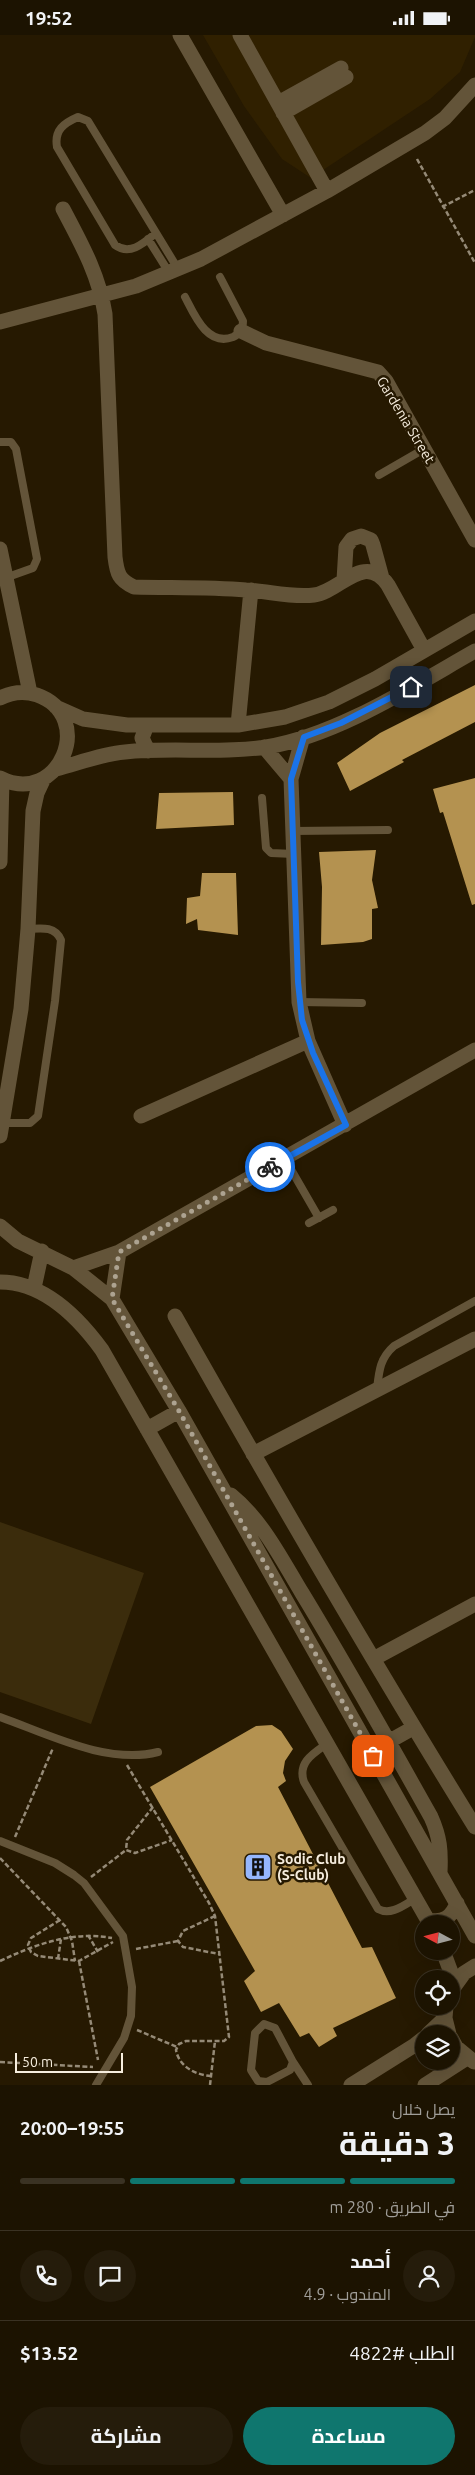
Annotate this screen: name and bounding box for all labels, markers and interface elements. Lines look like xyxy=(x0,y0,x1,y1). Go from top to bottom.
text: 19:52 xyxy=(25,7,73,29)
street label: Gardenia Street xyxy=(374,374,438,467)
pin xyxy=(390,666,432,708)
icon: home xyxy=(397,673,425,701)
courier xyxy=(245,1142,295,1192)
icon: bike xyxy=(256,1153,284,1181)
pin xyxy=(352,1735,394,1777)
icon: bag xyxy=(359,1742,387,1770)
place label: Sodic Club (S-Club) xyxy=(277,1851,346,1883)
building icon: Sodic Club (S-Club) xyxy=(243,1852,273,1882)
north arrow xyxy=(415,1915,460,1960)
map controls xyxy=(415,1915,460,2070)
button: locate xyxy=(415,1970,460,2015)
button: layers xyxy=(415,2025,460,2070)
scale bar xyxy=(15,2050,122,2073)
text: 50 m xyxy=(22,2054,53,2070)
text: يصل خلال xyxy=(392,2100,455,2118)
text: 19:55–20:00 xyxy=(20,2117,125,2139)
text: 3 دقيقة xyxy=(339,2125,455,2161)
text: في الطريق · 280 m xyxy=(329,2198,455,2216)
button: phone xyxy=(20,2250,72,2302)
button: chat xyxy=(84,2250,136,2302)
text: أحمد xyxy=(350,2250,391,2272)
button: person xyxy=(403,2250,455,2302)
text: المندوب · 4.9 xyxy=(304,2285,391,2303)
text: $13.52 xyxy=(20,2342,78,2364)
text: الطلب #4822 xyxy=(349,2342,455,2364)
button: مشاركة xyxy=(20,2407,233,2465)
button: مساعدة xyxy=(243,2407,455,2465)

